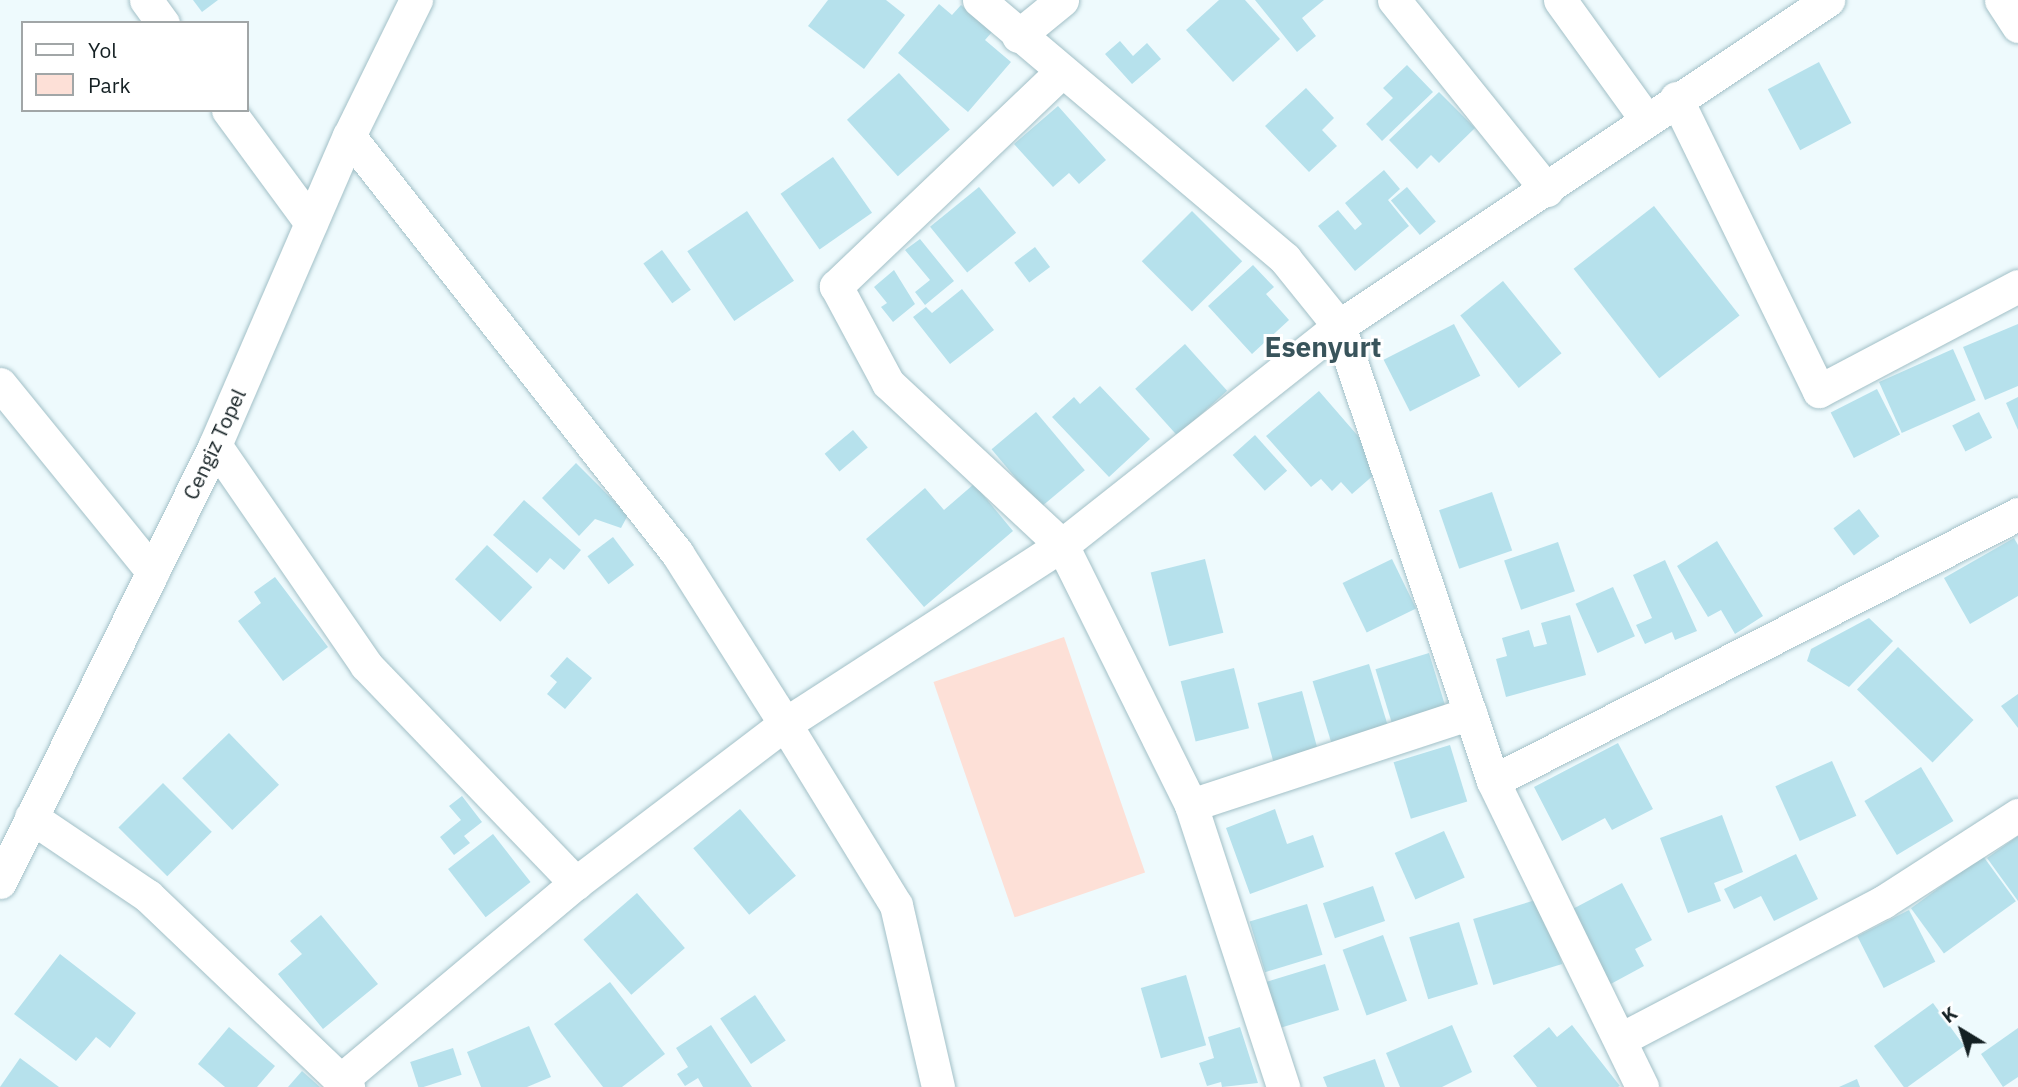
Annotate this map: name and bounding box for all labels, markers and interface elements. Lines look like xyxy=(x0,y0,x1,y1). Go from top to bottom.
legend xyxy=(21,21,248,112)
text: Yol xyxy=(88,36,117,64)
text: Park xyxy=(88,71,131,99)
district label: Esenyurt xyxy=(1264,330,1382,364)
street label: Cengiz Topel xyxy=(177,385,251,503)
north arrow xyxy=(1927,996,1997,1066)
text: K xyxy=(1936,1001,1962,1028)

